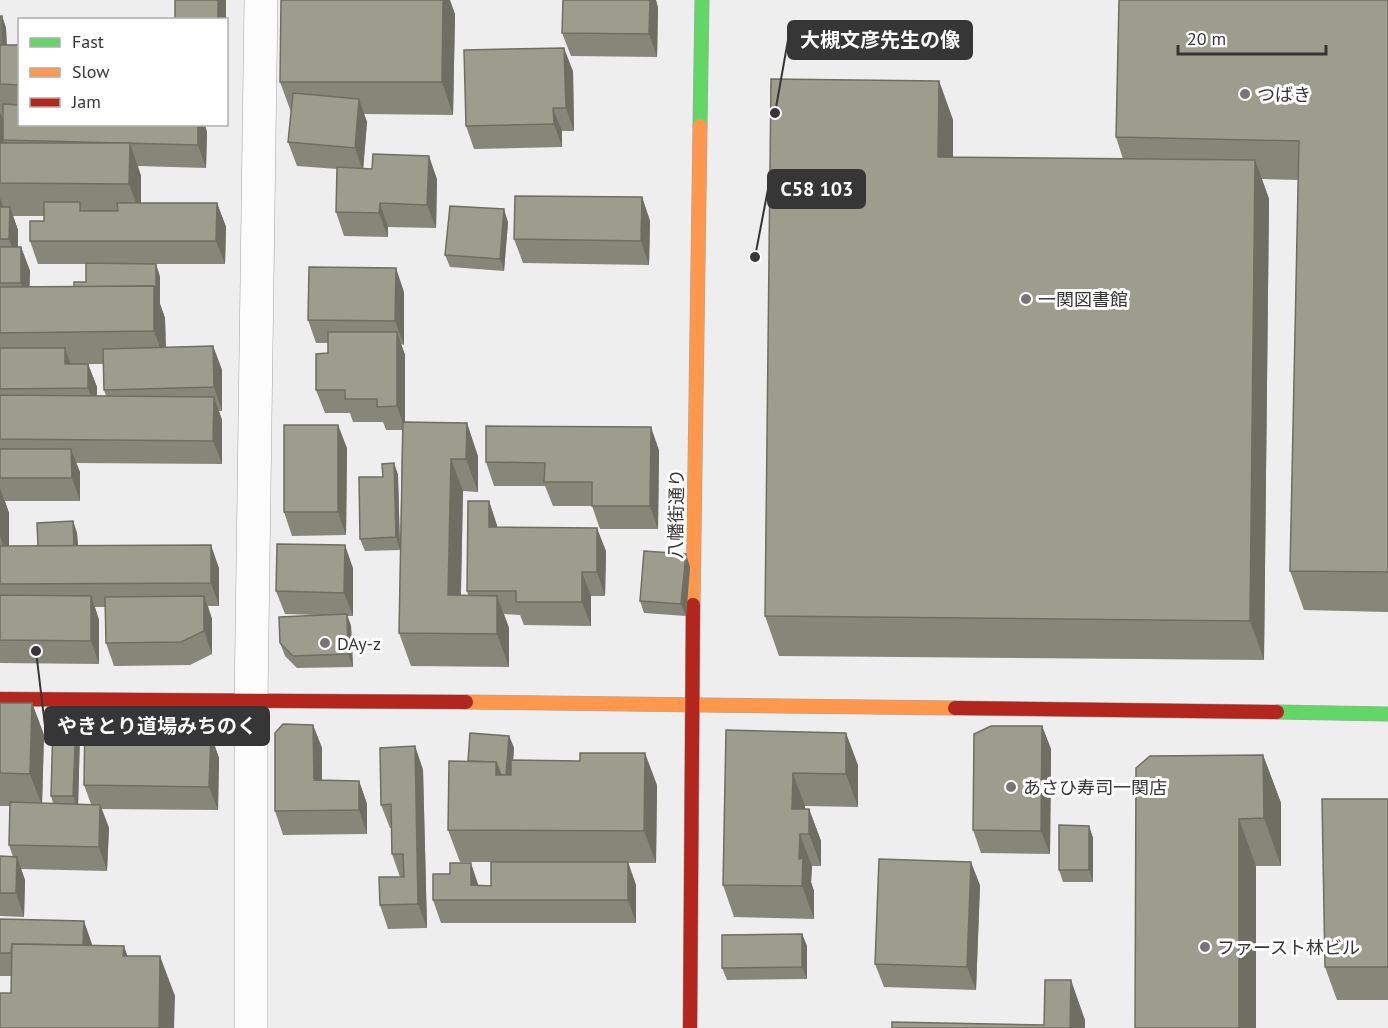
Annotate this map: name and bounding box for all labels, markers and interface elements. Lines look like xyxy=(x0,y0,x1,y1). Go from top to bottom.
legend xyxy=(18,18,228,126)
scale bar xyxy=(1178,18,1326,56)
callout: 大槻文彦先生の像 xyxy=(788,21,972,59)
text: 大槻文彦先生の像 xyxy=(800,27,960,53)
text: 20 m xyxy=(1187,27,1226,50)
text: Fast xyxy=(72,30,104,53)
text: Slow xyxy=(72,60,110,83)
place label: つばき xyxy=(1257,83,1311,106)
marker: つばき xyxy=(1238,87,1252,101)
text: Jam xyxy=(71,90,101,113)
callout: C58 103 xyxy=(768,170,865,208)
text: C58 103 xyxy=(781,176,853,202)
place label: 一関図書館 xyxy=(1038,288,1128,311)
marker: 一関図書館 xyxy=(1019,292,1033,306)
street label: 八幡街通り xyxy=(664,469,688,559)
place label: DAy-z xyxy=(337,632,381,655)
marker: DAy-z xyxy=(318,636,332,650)
callout: やきとり道場みちのく xyxy=(45,707,269,745)
text: やきとり道場みちのく xyxy=(57,713,257,739)
place label: あさひ寿司一関店 xyxy=(1023,776,1167,799)
marker: あさひ寿司一関店 xyxy=(1004,780,1018,794)
place label: ファースト林ビル xyxy=(1217,936,1360,959)
marker: ファースト林ビル xyxy=(1198,940,1212,954)

